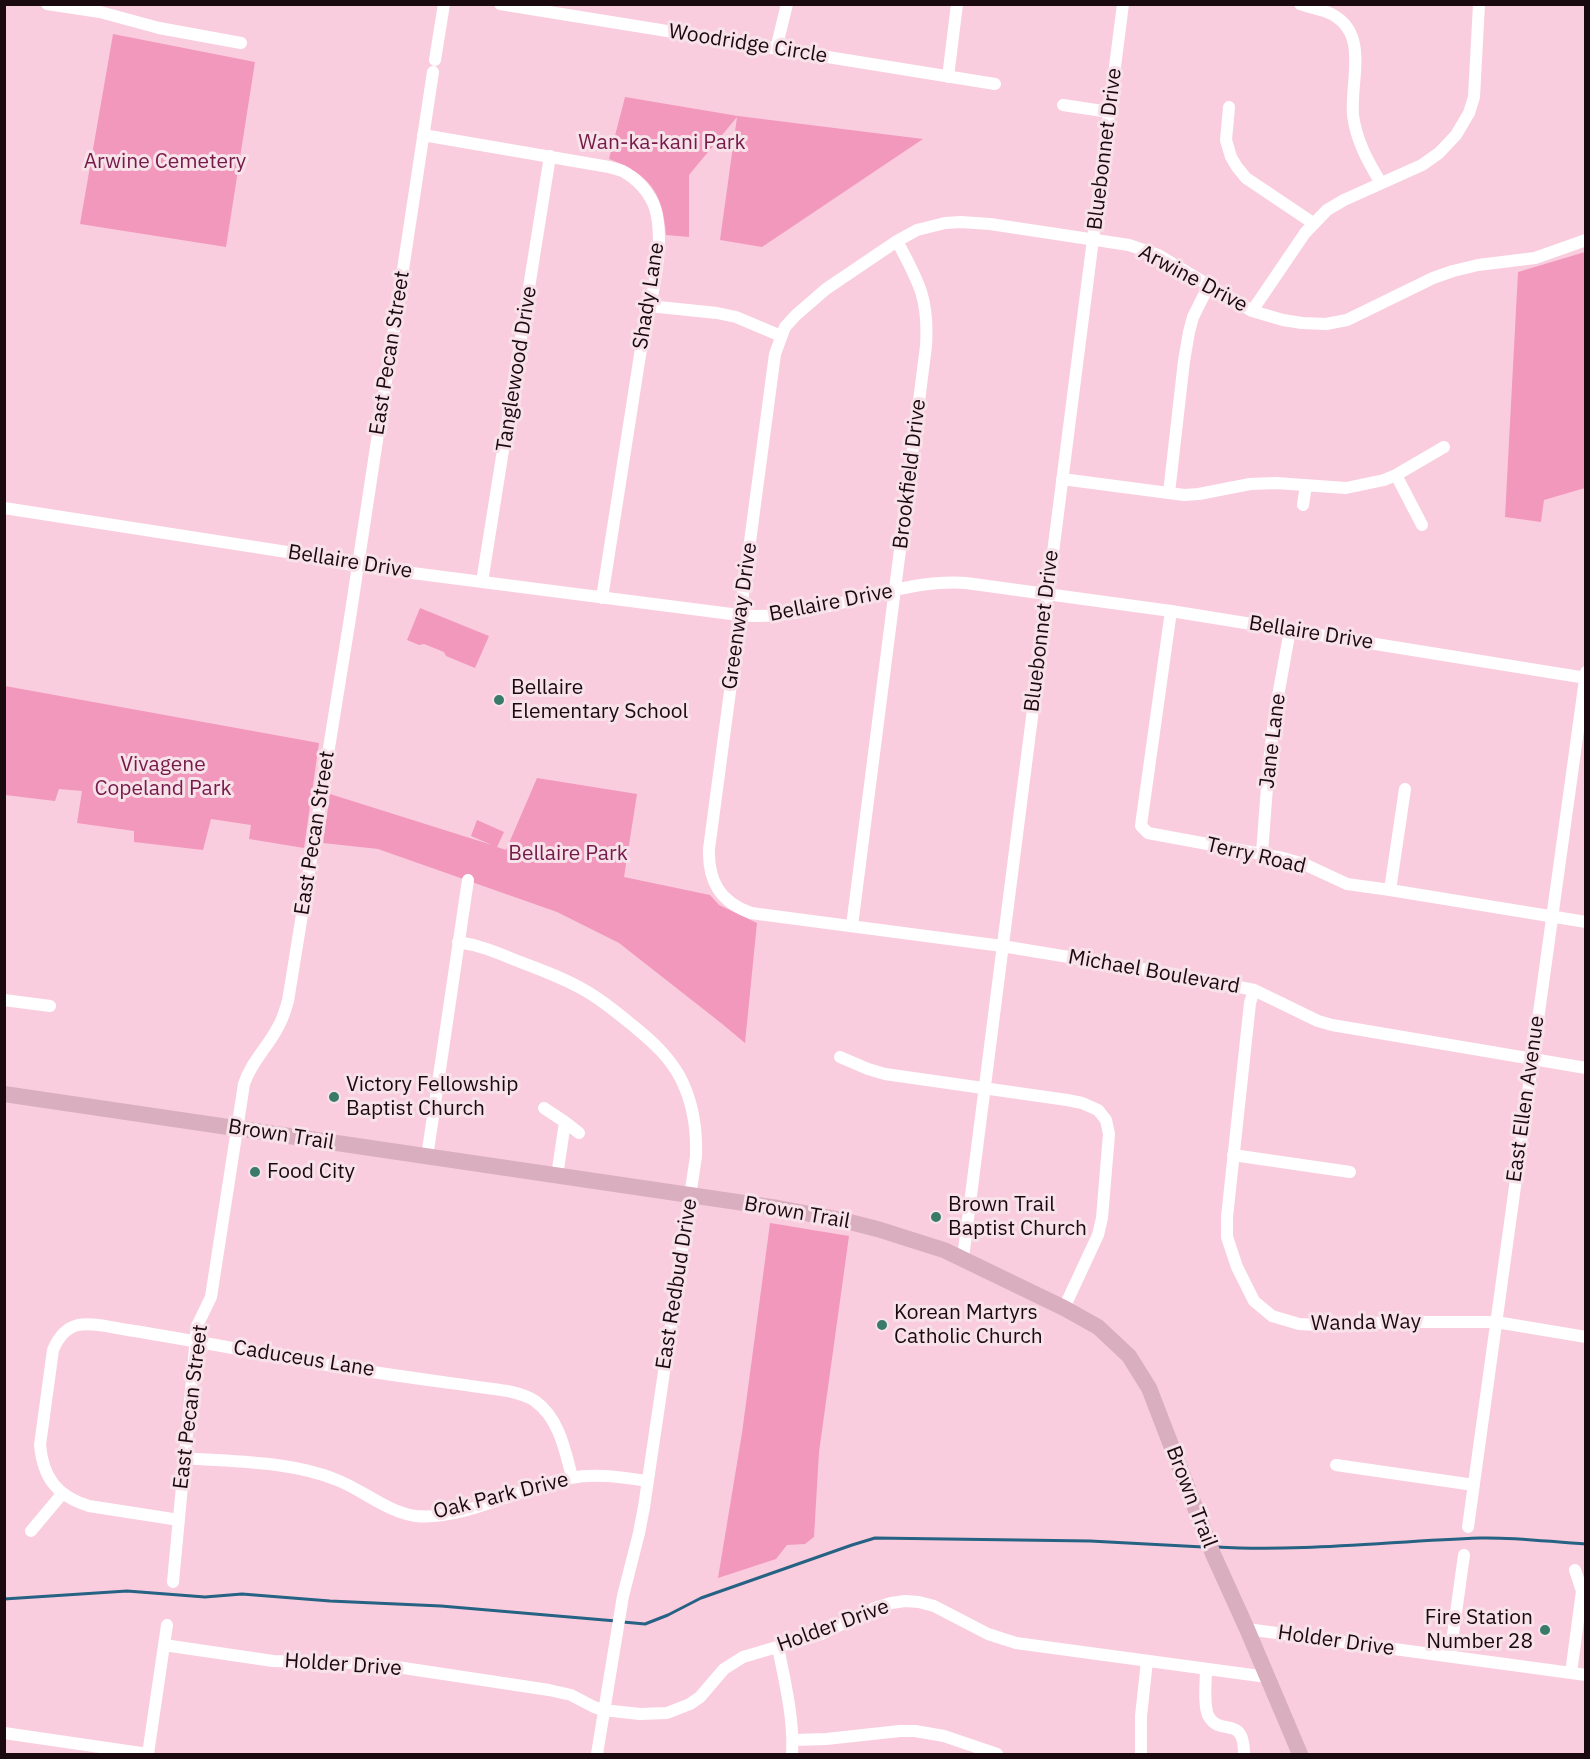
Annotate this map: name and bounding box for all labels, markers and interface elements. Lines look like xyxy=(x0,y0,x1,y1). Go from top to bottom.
street label: Woodridge Circle xyxy=(667,19,829,69)
street label: Bluebonnet Drive xyxy=(1083,66,1127,232)
park label: Wan-ka-kani Park xyxy=(578,130,746,156)
park label: Arwine Cemetery xyxy=(84,149,246,175)
street label: Arwine Drive xyxy=(1134,240,1252,318)
street label: Shady Lane xyxy=(628,241,670,351)
street label: East Pecan Street xyxy=(365,269,415,437)
street label: Tanglewood Drive xyxy=(491,284,543,454)
street label: Brookfield Drive xyxy=(888,398,932,550)
street label: Bellaire Drive xyxy=(286,540,414,584)
street label: Greenway Drive xyxy=(717,541,763,691)
street label: Bluebonnet Drive xyxy=(1020,548,1064,714)
street label: Bellaire Drive xyxy=(767,579,895,627)
street label: Bellaire Drive xyxy=(1247,611,1375,655)
place label: Bellaire Elementary School xyxy=(511,675,688,725)
street label: Jane Lane xyxy=(1255,692,1291,790)
marker: Bellaire Elementary School xyxy=(492,693,506,707)
street label: East Pecan Street xyxy=(290,749,340,917)
park label: Vivagene Copeland Park xyxy=(94,752,232,802)
street label: Terry Road xyxy=(1204,832,1308,880)
park label: Bellaire Park xyxy=(508,841,628,867)
street label: Michael Boulevard xyxy=(1066,945,1242,999)
street label: East Ellen Avenue xyxy=(1502,1014,1550,1184)
place label: Victory Fellowship Baptist Church xyxy=(346,1072,518,1122)
marker: Victory Fellowship Baptist Church xyxy=(327,1090,341,1104)
street label: Brown Trail xyxy=(226,1114,336,1156)
place label: Food City xyxy=(267,1159,355,1185)
marker: Food City xyxy=(248,1165,262,1179)
street label: Brown Trail xyxy=(742,1191,852,1235)
place label: Brown Trail Baptist Church xyxy=(948,1192,1087,1242)
street label: East Redbud Drive xyxy=(651,1197,703,1371)
marker: Brown Trail Baptist Church xyxy=(929,1210,943,1224)
place label: Korean Martyrs Catholic Church xyxy=(894,1300,1043,1350)
street label: Wanda Way xyxy=(1311,1309,1421,1337)
marker: Korean Martyrs Catholic Church xyxy=(875,1318,889,1332)
street label: East Pecan Street xyxy=(168,1323,214,1491)
street label: Caduceus Lane xyxy=(232,1335,376,1383)
street label: Brown Trail xyxy=(1160,1443,1222,1551)
street label: Oak Park Drive xyxy=(431,1467,571,1525)
street label: Holder Drive xyxy=(774,1594,892,1658)
place label: Fire Station Number 28 xyxy=(1425,1605,1533,1655)
street label: Holder Drive xyxy=(1276,1620,1396,1662)
marker: Fire Station Number 28 xyxy=(1538,1623,1552,1637)
street label: Holder Drive xyxy=(284,1648,402,1682)

